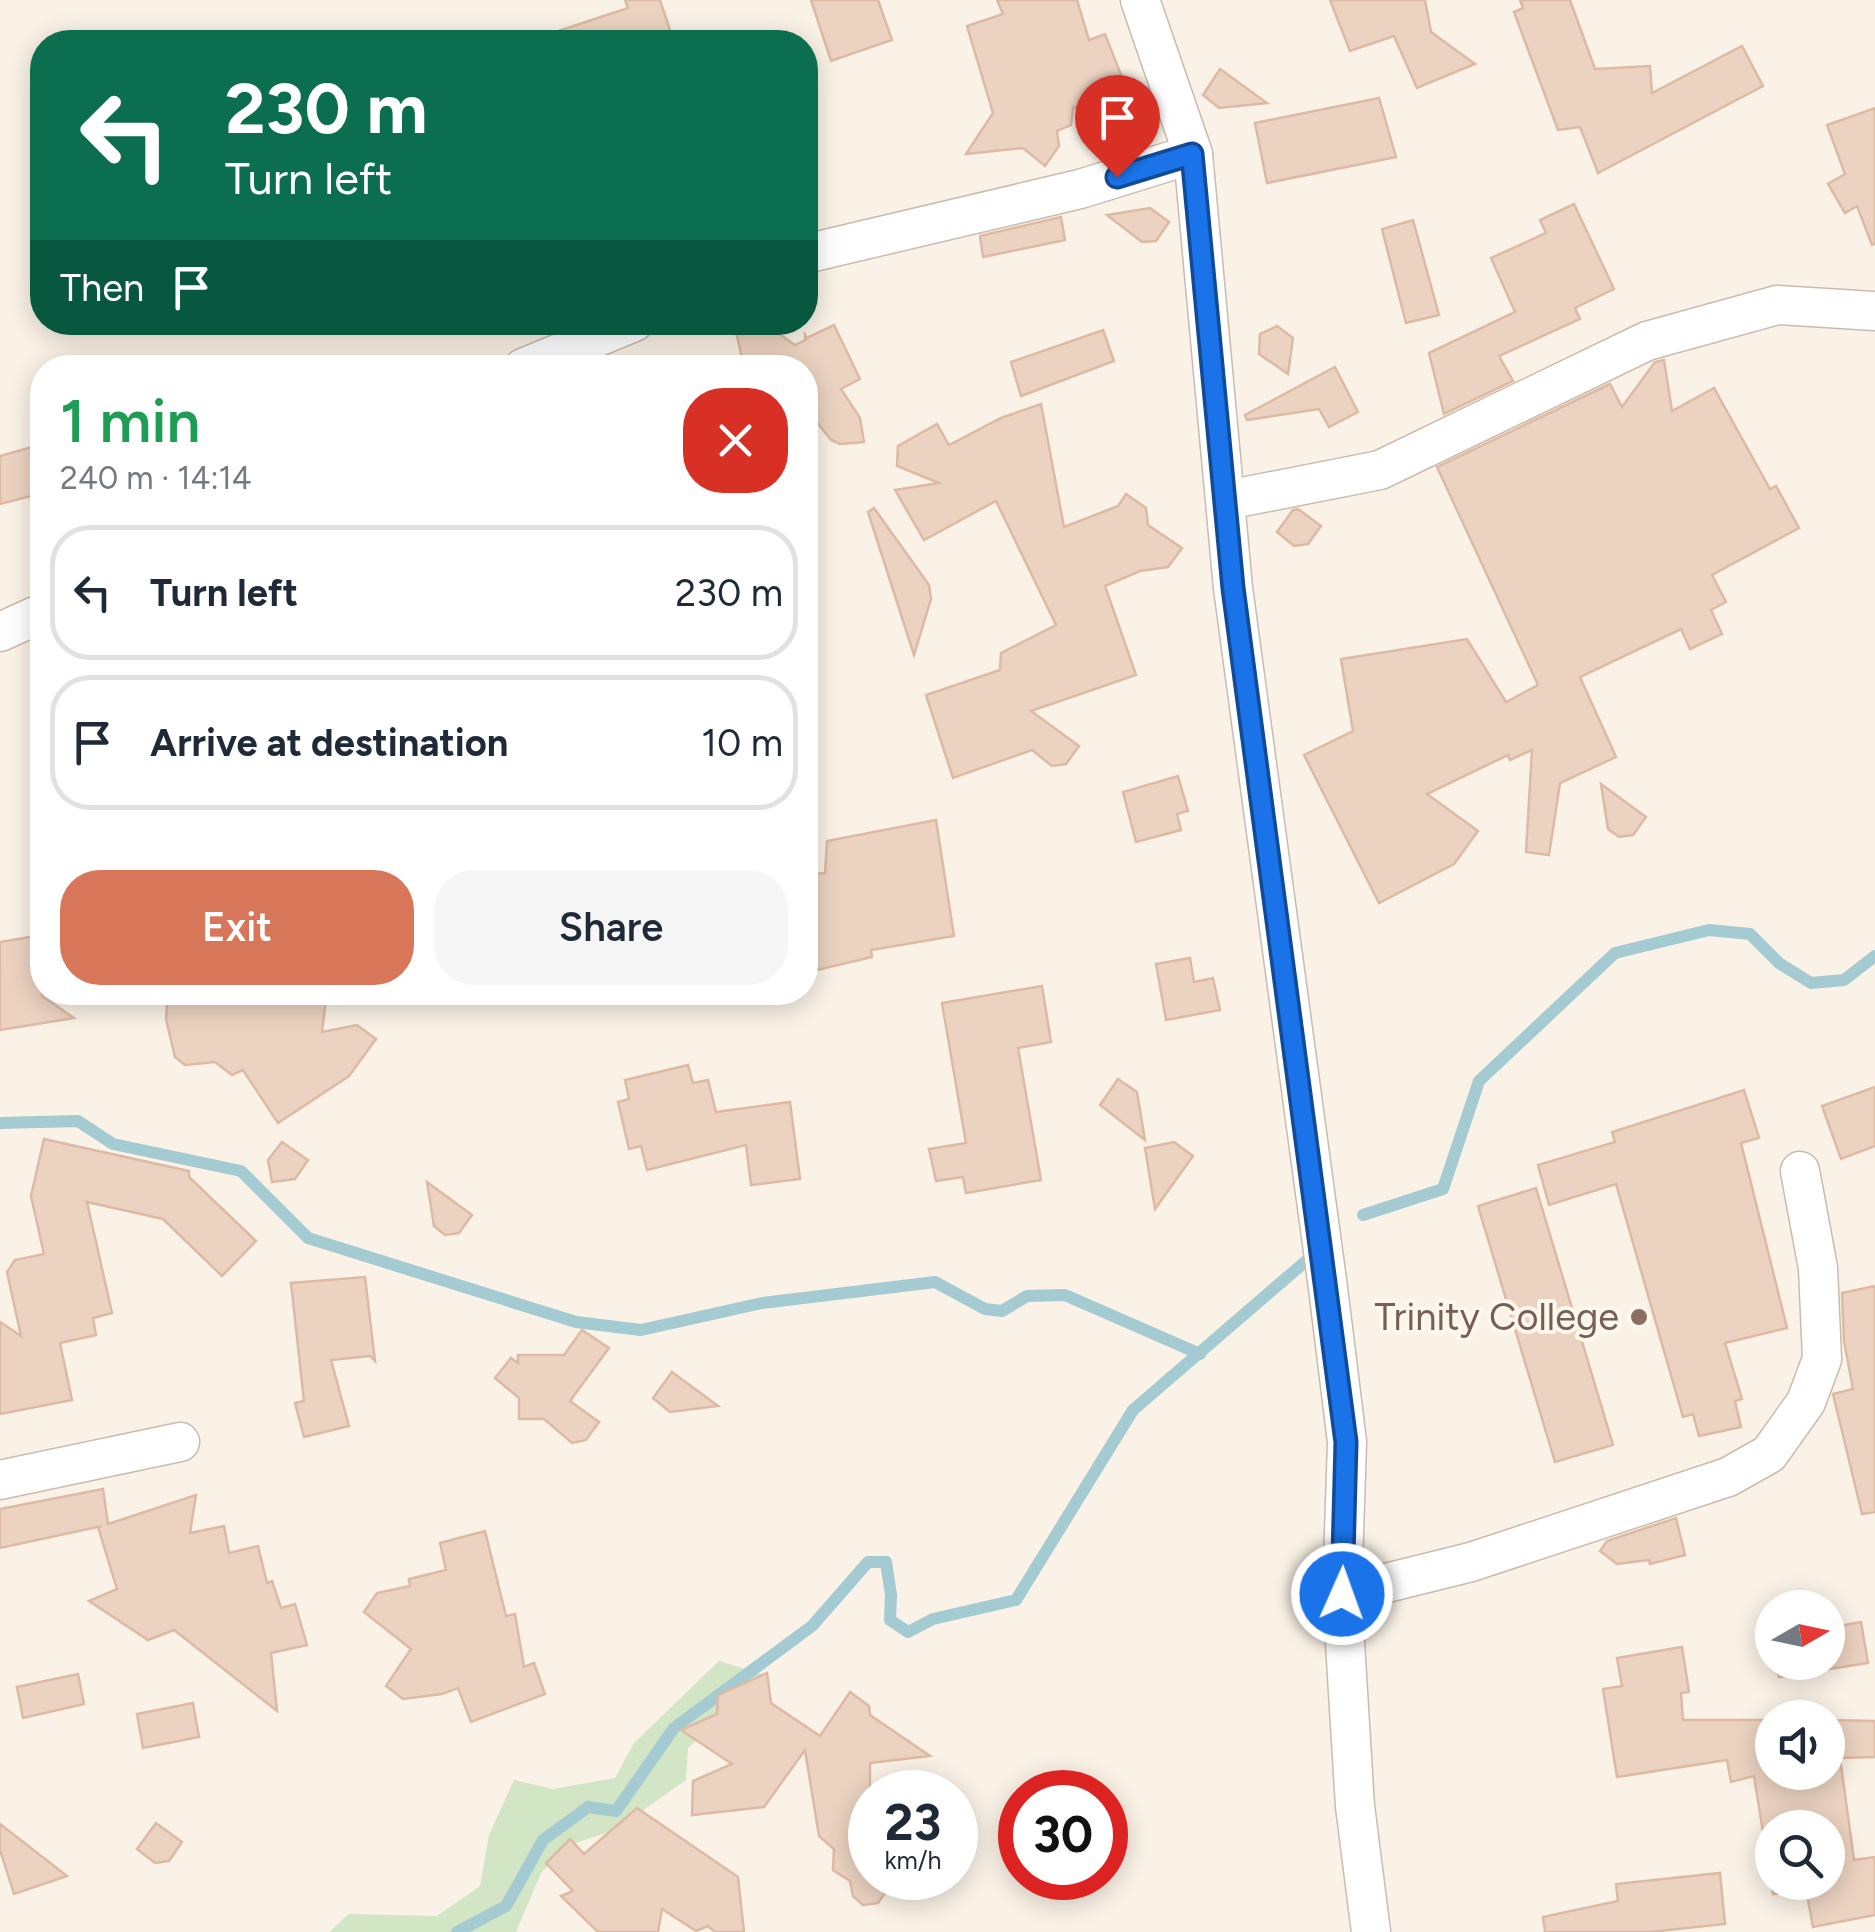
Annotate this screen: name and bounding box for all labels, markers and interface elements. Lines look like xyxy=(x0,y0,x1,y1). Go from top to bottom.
text: 230 m xyxy=(225,66,428,151)
icon: left xyxy=(60,70,190,200)
pin xyxy=(1075,75,1160,178)
icon: arrive xyxy=(1090,90,1145,145)
text: Turn left xyxy=(225,151,392,205)
icon: arrive xyxy=(164,260,219,315)
text: Then xyxy=(60,265,144,311)
text: 1 min xyxy=(60,385,200,457)
button: close xyxy=(683,388,788,493)
text: 240 m · 14:14 xyxy=(60,459,252,497)
icon: left xyxy=(65,565,120,620)
text: Turn left xyxy=(150,570,298,616)
text: 230 m xyxy=(675,570,783,616)
icon: arrive xyxy=(65,715,120,770)
text: Arrive at destination xyxy=(150,720,508,766)
text: 10 m xyxy=(701,720,783,766)
button: Exit xyxy=(60,870,414,985)
button: Share xyxy=(434,870,788,985)
place label: Trinity College xyxy=(1374,1294,1619,1340)
marker: Trinity College xyxy=(1628,1306,1650,1328)
position arrow xyxy=(1290,1542,1394,1646)
north arrow xyxy=(1755,1590,1845,1680)
map controls xyxy=(1755,1590,1845,1900)
button: sound xyxy=(1755,1700,1845,1790)
speed limit sign: 30 xyxy=(998,1770,1128,1900)
text: 23 xyxy=(885,1792,941,1853)
button: search xyxy=(1755,1810,1845,1900)
text: km/h xyxy=(884,1845,942,1875)

